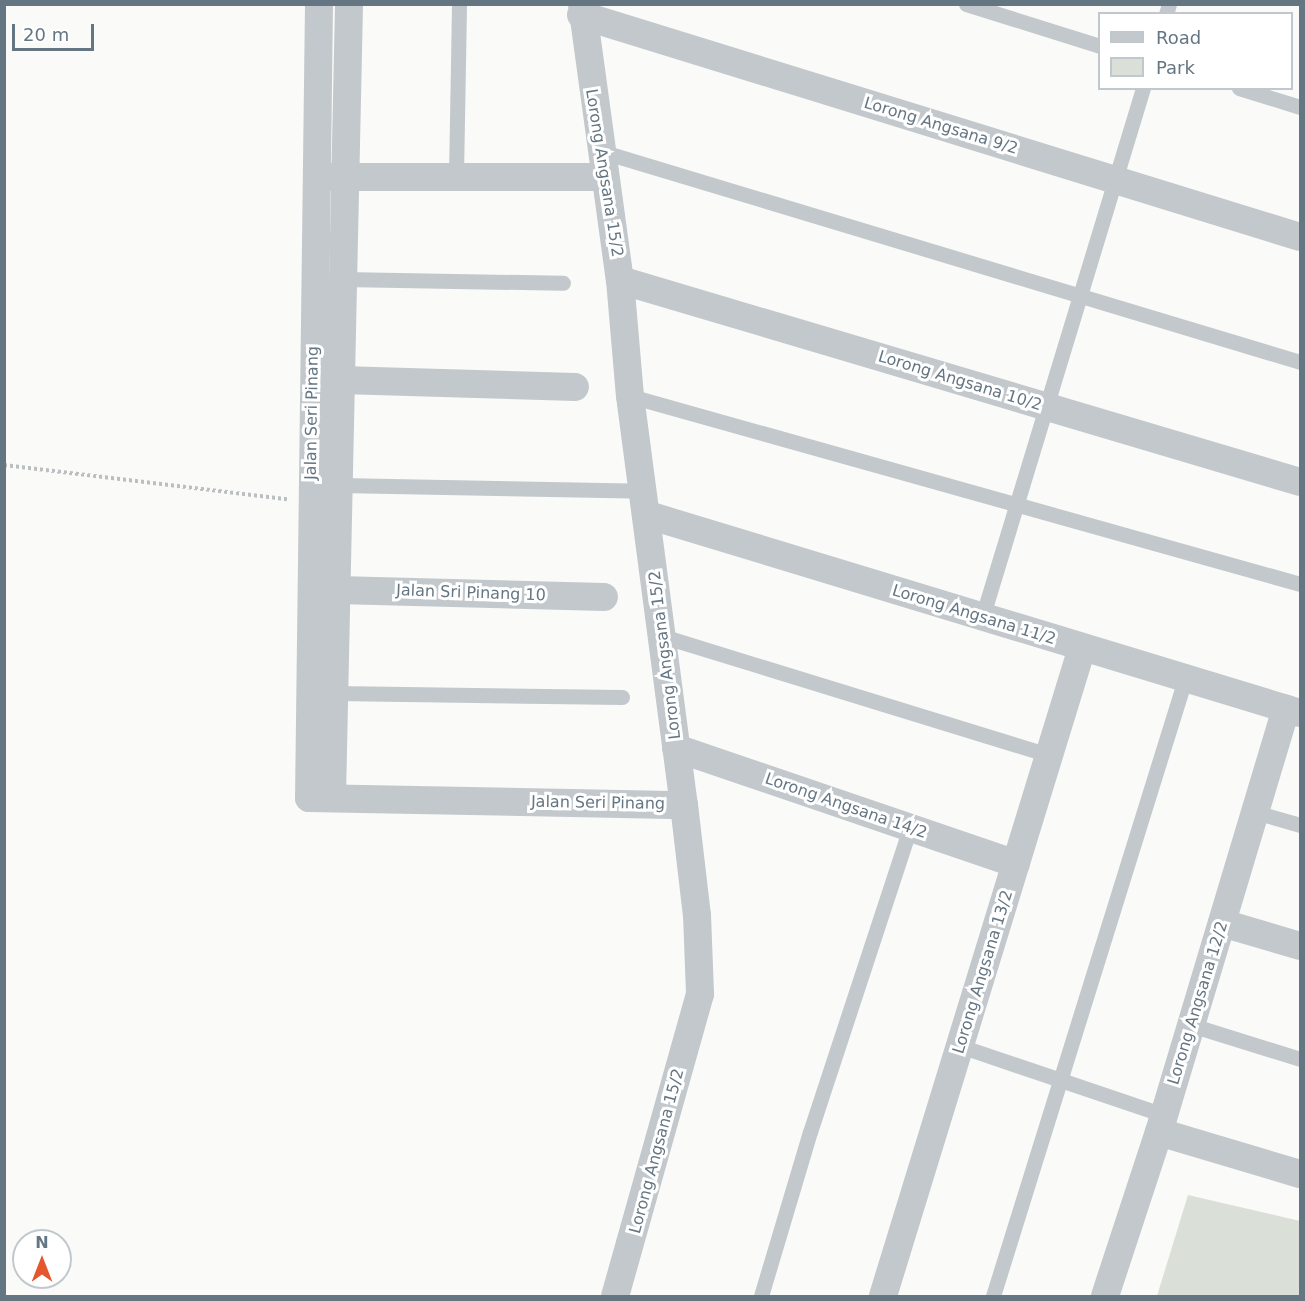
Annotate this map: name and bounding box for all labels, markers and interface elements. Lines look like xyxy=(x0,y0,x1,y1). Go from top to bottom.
scale bar xyxy=(15,12,98,50)
legend xyxy=(1098,12,1293,90)
text: 20 m xyxy=(23,24,69,45)
text: Road xyxy=(1156,27,1201,48)
text: Park xyxy=(1156,57,1195,78)
street label: Lorong Angsana 15/2 xyxy=(581,87,627,259)
street label: Lorong Angsana 9/2 xyxy=(862,93,1020,159)
street label: Jalan Seri Pinang xyxy=(301,346,323,480)
street label: Lorong Angsana 10/2 xyxy=(876,347,1044,415)
street label: Lorong Angsana 15/2 xyxy=(645,569,685,741)
street label: Jalan Sri Pinang 10 xyxy=(396,581,546,605)
street label: Lorong Angsana 11/2 xyxy=(890,581,1058,649)
street label: Lorong Angsana 14/2 xyxy=(762,769,930,843)
street label: Jalan Seri Pinang xyxy=(531,792,665,814)
street label: Lorong Angsana 13/2 xyxy=(949,888,1017,1056)
street label: Lorong Angsana 12/2 xyxy=(1164,919,1232,1087)
street label: Lorong Angsana 15/2 xyxy=(626,1066,688,1236)
north arrow xyxy=(12,1229,72,1289)
text: N xyxy=(35,1233,49,1252)

